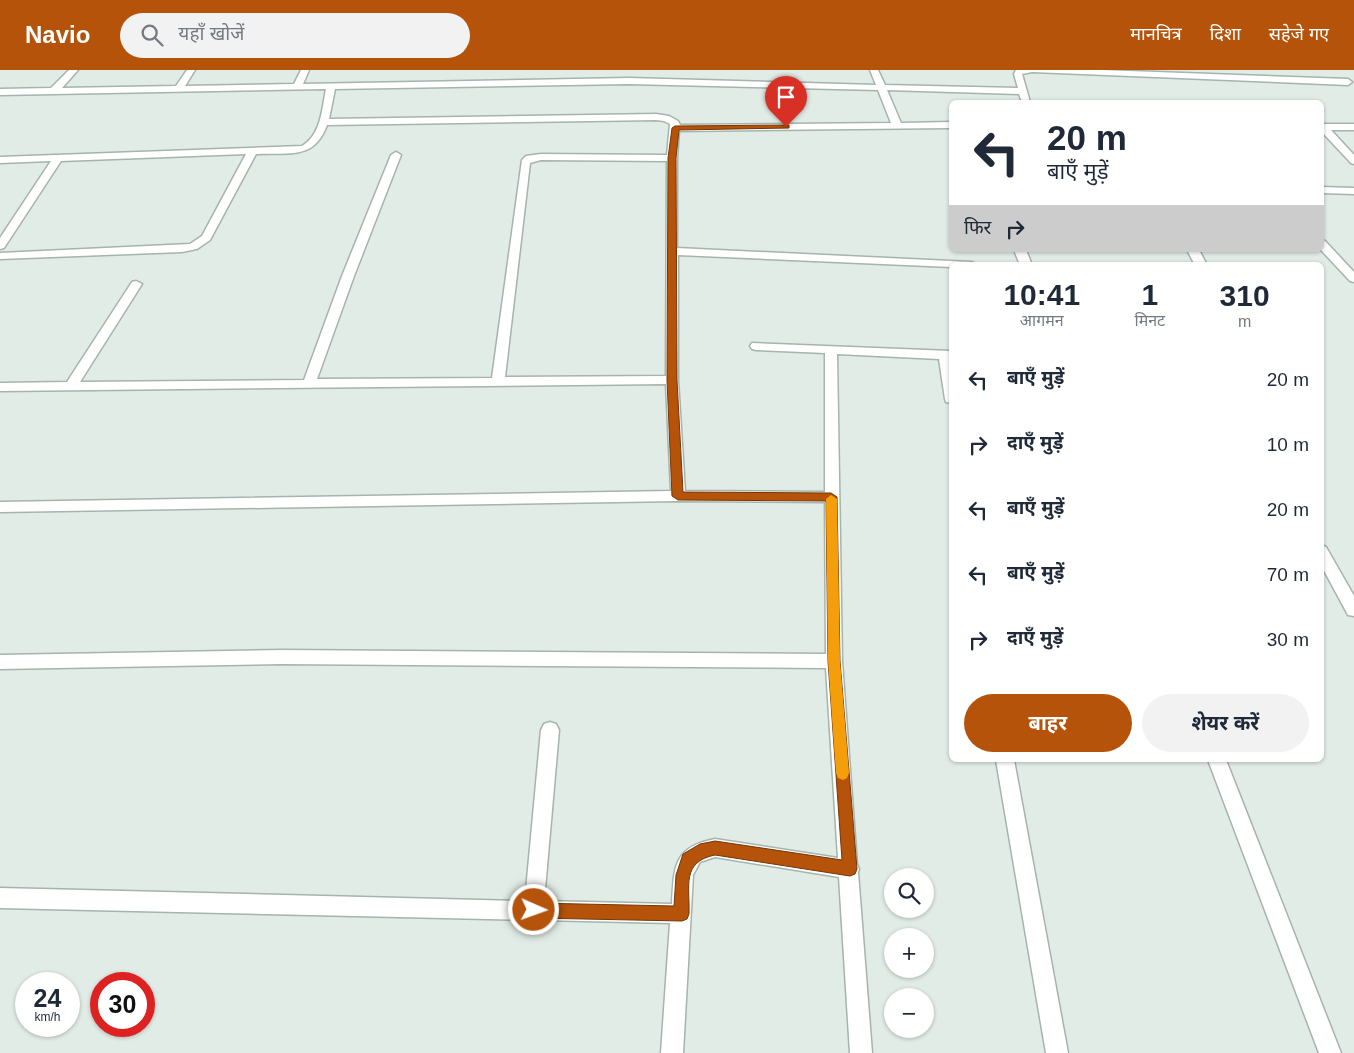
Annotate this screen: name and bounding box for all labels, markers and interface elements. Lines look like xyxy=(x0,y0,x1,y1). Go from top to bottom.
search box xyxy=(120,13,470,58)
text: Navio xyxy=(25,21,90,48)
icon: search xyxy=(138,21,166,49)
text: यहाँ खोजें xyxy=(178,23,244,44)
text: मानचित्र xyxy=(1130,24,1182,44)
text: दिशा xyxy=(1210,24,1241,44)
text: सहेजे गए xyxy=(1269,24,1329,44)
pin xyxy=(765,76,807,127)
icon: arrive xyxy=(772,83,800,111)
text: 20 m xyxy=(1047,118,1127,157)
icon: left xyxy=(964,120,1029,185)
text: बाएँ मुड़ें xyxy=(1047,159,1108,184)
icon: right xyxy=(1001,215,1029,243)
text: फिर xyxy=(964,217,991,238)
text: 10:41 xyxy=(1003,278,1080,311)
text: 1 xyxy=(1141,278,1158,311)
text: 310 xyxy=(1220,279,1270,312)
text: आगमन xyxy=(1020,312,1064,329)
text: मिनट xyxy=(1134,312,1165,329)
text: m xyxy=(1238,313,1251,330)
icon: left xyxy=(964,366,992,394)
text: बाएँ मुड़ें xyxy=(1007,367,1064,388)
text: 20 m xyxy=(1267,369,1309,390)
icon: right xyxy=(964,431,992,459)
text: दाएँ मुड़ें xyxy=(1007,432,1063,453)
text: 10 m xyxy=(1267,434,1309,455)
icon: left xyxy=(964,496,992,524)
text: बाएँ मुड़ें xyxy=(1007,497,1064,518)
text: 20 m xyxy=(1267,499,1309,520)
icon: left xyxy=(964,561,992,589)
text: बाएँ मुड़ें xyxy=(1007,562,1064,583)
text: 70 m xyxy=(1267,564,1309,585)
icon: right xyxy=(964,626,992,654)
text: दाएँ मुड़ें xyxy=(1007,627,1063,648)
text: 30 m xyxy=(1267,629,1309,650)
button: बाहर xyxy=(964,694,1132,752)
button: शेयर करें xyxy=(1142,694,1309,752)
map controls xyxy=(884,868,934,1038)
button: search xyxy=(884,868,934,918)
position arrow xyxy=(507,883,559,935)
button: + xyxy=(884,928,934,978)
speed limit sign: 30 xyxy=(90,972,155,1037)
text: 24 xyxy=(34,984,61,1012)
button: − xyxy=(884,988,934,1038)
text: km/h xyxy=(34,1010,61,1024)

